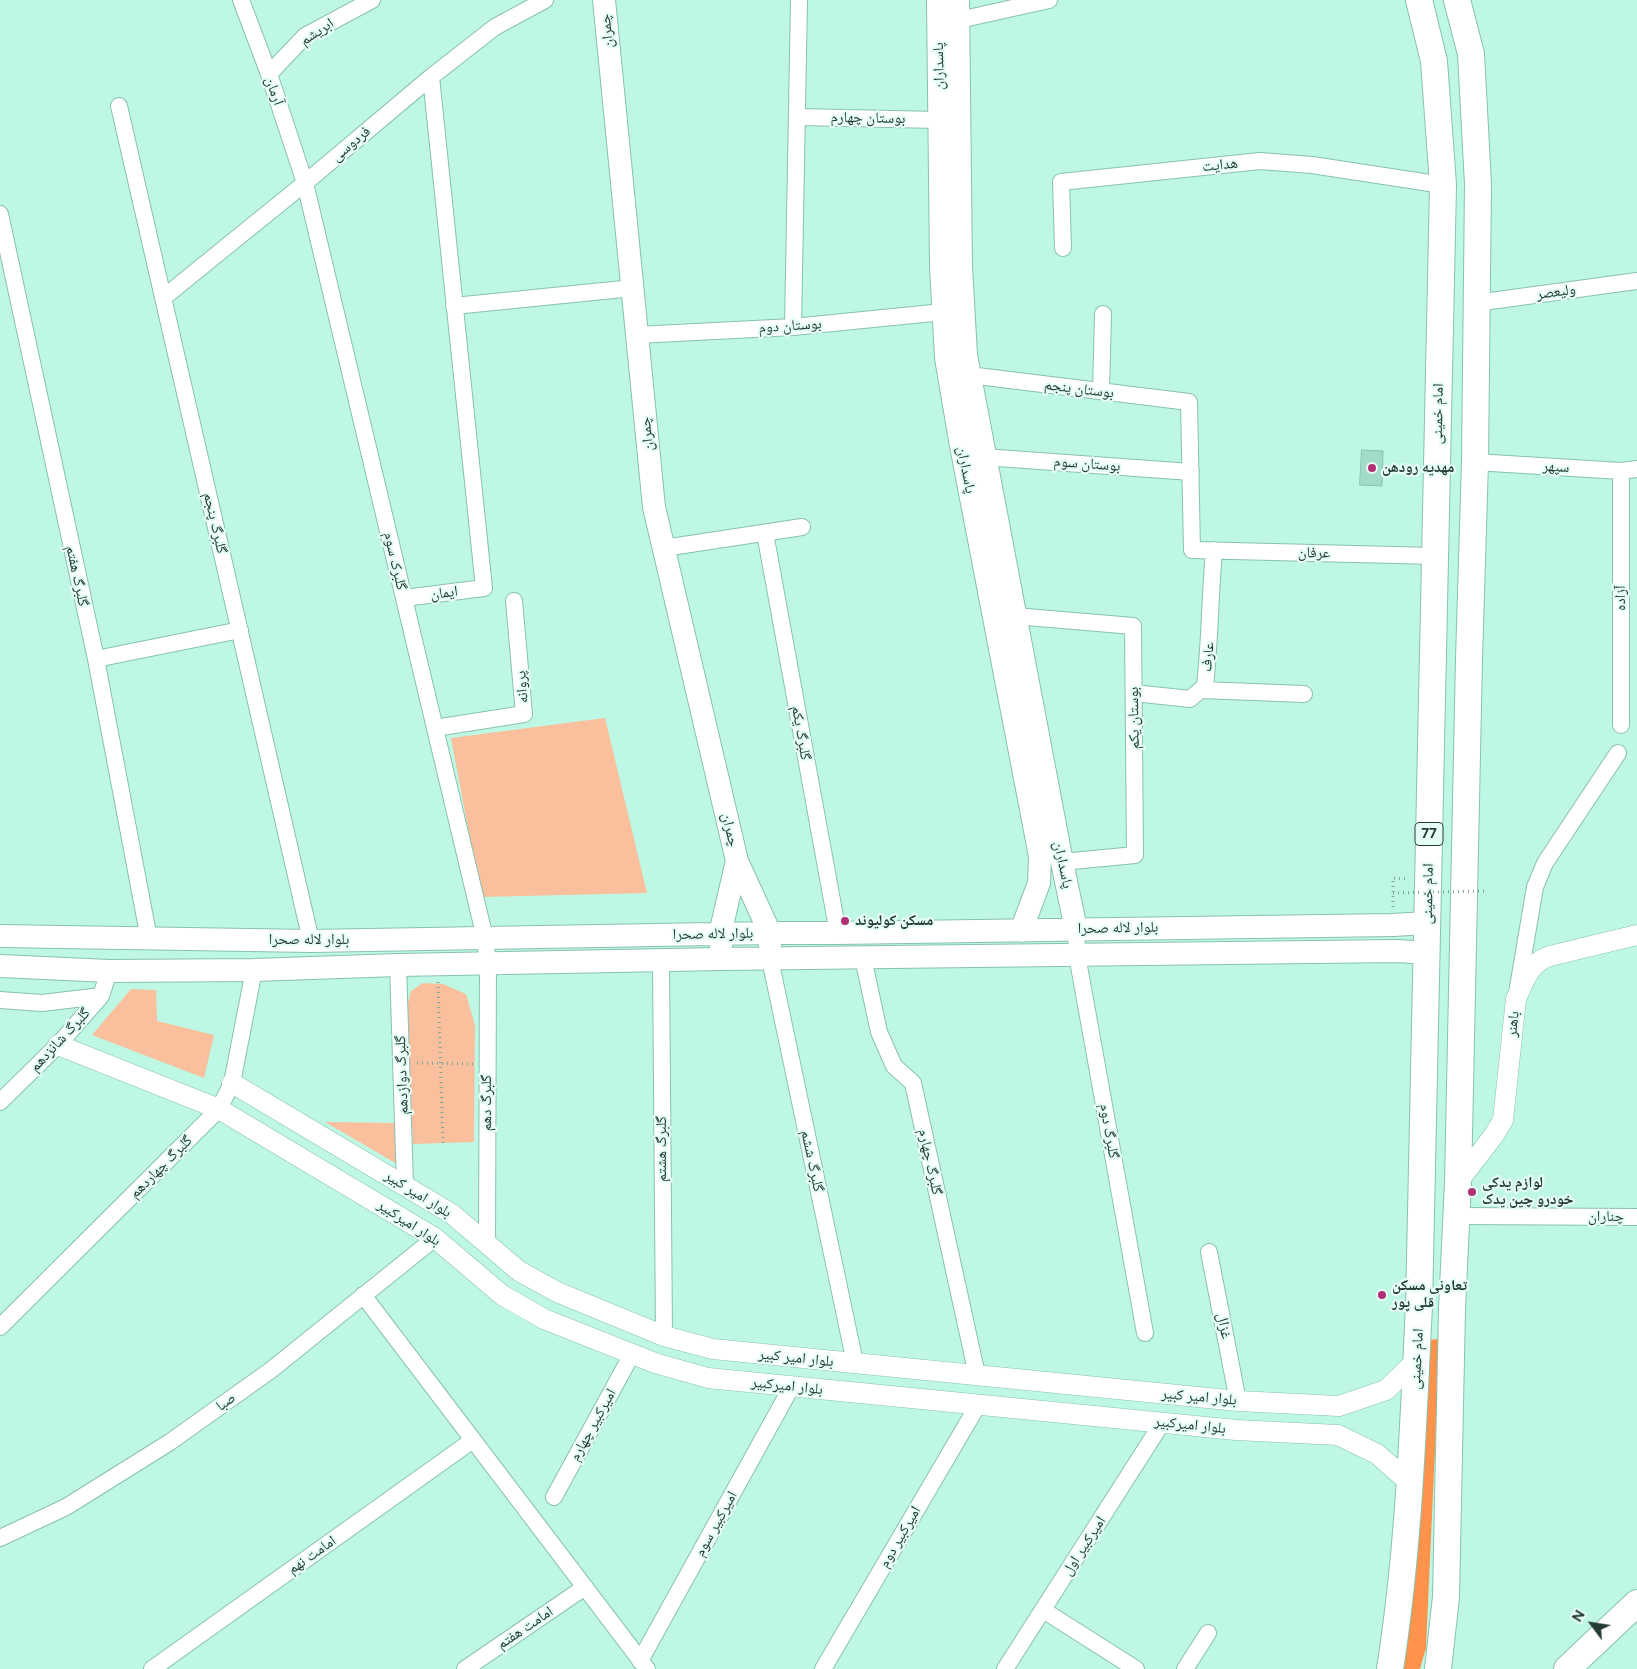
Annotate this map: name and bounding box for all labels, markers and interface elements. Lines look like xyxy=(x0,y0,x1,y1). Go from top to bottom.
street label: چمران xyxy=(596,13,618,49)
street label: ابریشم xyxy=(297,14,337,50)
street label: پاسداران xyxy=(930,42,948,90)
street label: آرمان xyxy=(261,74,287,108)
street label: بوستان چهارم xyxy=(830,108,906,128)
street label: فردوسی xyxy=(328,122,374,166)
street label: هدایت xyxy=(1201,154,1239,176)
street label: ولیعصر xyxy=(1535,280,1577,304)
street label: بوستان دوم xyxy=(758,315,822,337)
street label: بوستان پنجم xyxy=(1043,376,1115,402)
street label: امام خمینی xyxy=(1428,383,1448,445)
street label: چمران xyxy=(636,416,658,452)
street label: پاسداران xyxy=(953,445,979,495)
street label: بوستان سوم xyxy=(1053,453,1121,475)
street label: سپهر xyxy=(1542,457,1570,477)
place label: مهدیه رودهن xyxy=(1382,459,1454,477)
marker: مهدیه رودهن xyxy=(1366,462,1378,474)
street label: گلبرگ پنجم xyxy=(199,491,231,555)
street label: گلبرک سوم xyxy=(380,530,410,592)
street label: گلبرگ هفتم xyxy=(62,544,92,608)
street label: عرفان xyxy=(1298,544,1330,562)
street label: ایمان xyxy=(429,582,459,604)
street label: آزاده xyxy=(1612,585,1630,611)
street label: عارف xyxy=(1198,641,1218,673)
street label: پروانه xyxy=(512,670,532,704)
street label: بوستان یکم xyxy=(1124,687,1144,749)
street label: گلبرگ یکم xyxy=(787,704,815,762)
street label: چمران xyxy=(717,811,743,849)
road number: 77 xyxy=(1415,822,1443,846)
street label: پاسداران xyxy=(1049,840,1077,890)
street label: امام خمینی xyxy=(1418,863,1438,925)
place label: مسکن کولیوند xyxy=(855,912,933,930)
marker: مسکن کولیوند xyxy=(839,915,851,927)
street label: بلوار لاله صحرا xyxy=(1077,918,1159,938)
street label: بلوار لاله صحرا xyxy=(672,924,754,944)
street label: بلوار لاله صحرا xyxy=(269,931,349,949)
street label: گلبرگ شانزدهم xyxy=(26,1004,94,1076)
street label: باهنر xyxy=(1503,1010,1523,1038)
street label: گلبرگ دوازدهم xyxy=(392,1035,412,1115)
street label: گلبرگ دهم xyxy=(478,1075,496,1131)
street label: گلبرگ دوم xyxy=(1095,1102,1123,1160)
street label: گلبرگ هشتم xyxy=(653,1116,671,1182)
street label: گلبرگ چهارم xyxy=(914,1127,946,1197)
street label: گلبرگ ششم xyxy=(797,1129,827,1193)
street label: گلبرگ چهاردهم xyxy=(126,1132,196,1202)
street label: بلوار امیر کبیر xyxy=(381,1166,455,1222)
place label: لوازم یدکی خودرو چین یدک xyxy=(1482,1174,1573,1209)
marker: لوازم یدکی خودرو چین یدک xyxy=(1466,1186,1478,1198)
street label: بلوار امیرکبیر xyxy=(374,1196,444,1250)
street label: چناران xyxy=(1588,1208,1624,1226)
place label: تعاونی مسکن قلی پور xyxy=(1392,1277,1467,1312)
marker: تعاونی مسکن قلی پور xyxy=(1376,1289,1388,1301)
street label: غزال xyxy=(1213,1311,1235,1341)
street label: امام خمینی xyxy=(1406,1328,1428,1390)
street label: بلوار امیر کبیر xyxy=(758,1345,834,1371)
street label: بلوار امیرکبیر xyxy=(750,1373,824,1399)
street label: بلوار امیر کبیر xyxy=(1161,1385,1237,1409)
street label: امیرکبیر چهارم xyxy=(566,1386,620,1464)
street label: صبا xyxy=(213,1389,239,1415)
street label: بلوار امیرکبیر xyxy=(1153,1412,1227,1438)
street label: امیرکبیر سوم xyxy=(691,1488,741,1560)
street label: امیرکبیر دوم xyxy=(875,1503,925,1571)
street label: امیرکبیر اول xyxy=(1058,1513,1110,1579)
street label: امامت نهم xyxy=(284,1532,340,1578)
north arrow xyxy=(1567,1599,1617,1649)
street label: امامت هفتم xyxy=(494,1603,556,1653)
text: N xyxy=(1569,1607,1589,1625)

